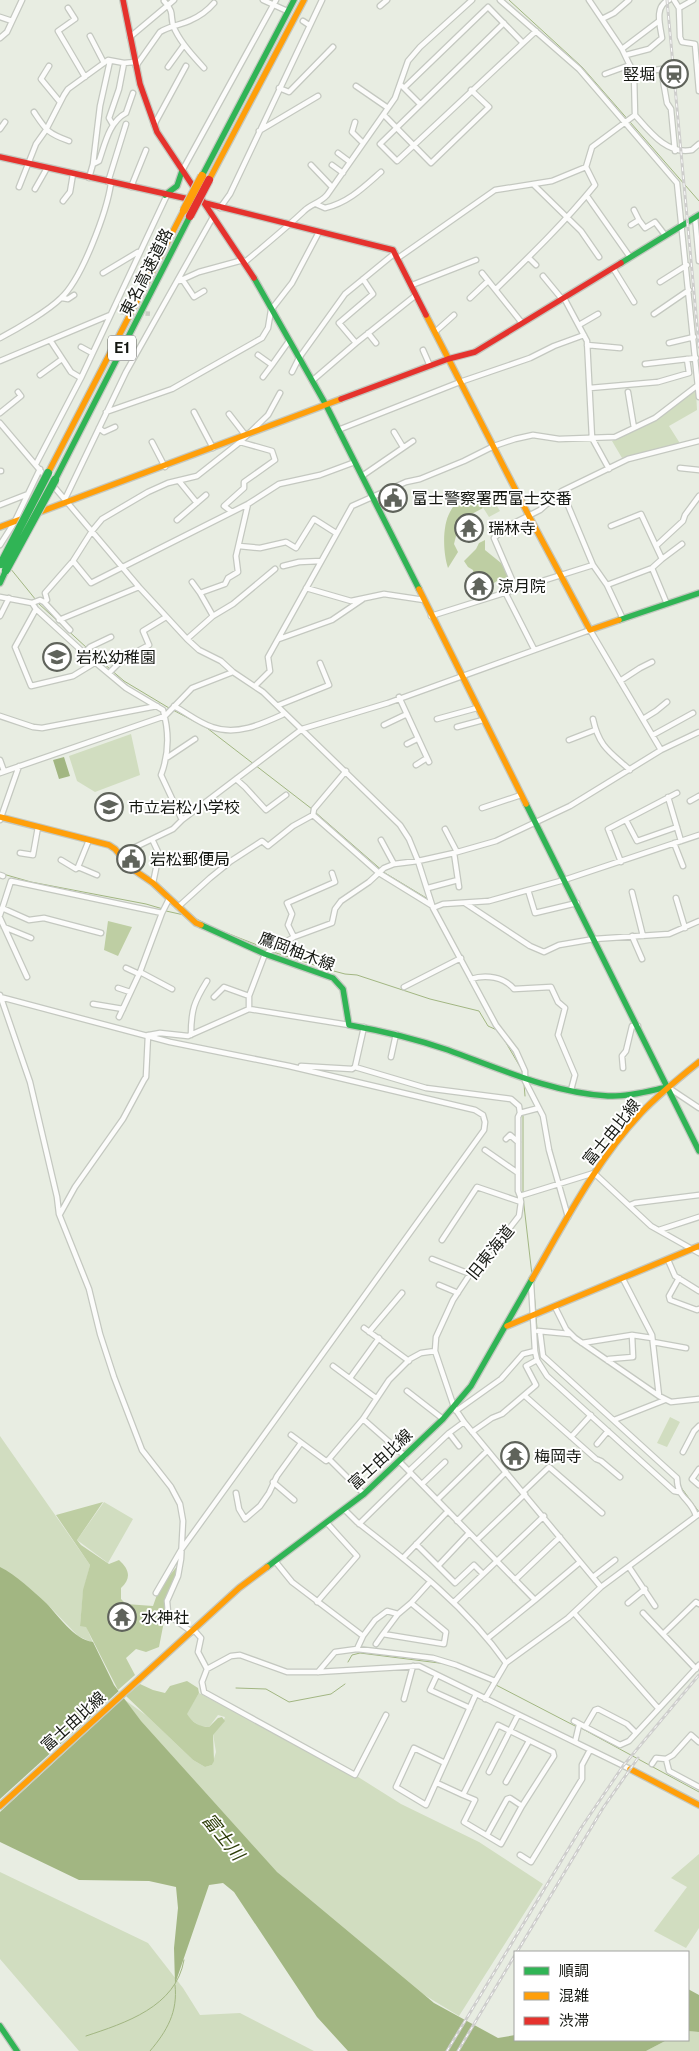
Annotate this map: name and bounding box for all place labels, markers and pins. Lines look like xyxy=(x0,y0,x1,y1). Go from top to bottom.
station icon: 竪堀 xyxy=(659,59,689,89)
place label: 竪堀 xyxy=(623,65,655,84)
public building icon: 富士警察署西富士交番 xyxy=(378,483,408,513)
place label: 富士警察署西富士交番 xyxy=(412,489,572,508)
temple icon: 瑞林寺 xyxy=(454,513,484,543)
place label: 瑞林寺 xyxy=(488,519,536,538)
temple icon: 涼月院 xyxy=(464,571,494,601)
place label: 涼月院 xyxy=(498,577,546,596)
school or university icon: 岩松幼稚園 xyxy=(42,642,72,672)
place label: 岩松幼稚園 xyxy=(76,648,156,667)
school or university icon: 市立岩松小学校 xyxy=(94,792,124,822)
place label: 市立岩松小学校 xyxy=(128,798,240,817)
public building icon: 岩松郵便局 xyxy=(116,844,146,874)
place label: 岩松郵便局 xyxy=(150,850,230,869)
temple icon: 梅岡寺 xyxy=(500,1441,530,1471)
place label: 梅岡寺 xyxy=(534,1447,582,1466)
temple icon: 水神社 xyxy=(107,1602,137,1632)
place label: 水神社 xyxy=(141,1608,189,1627)

